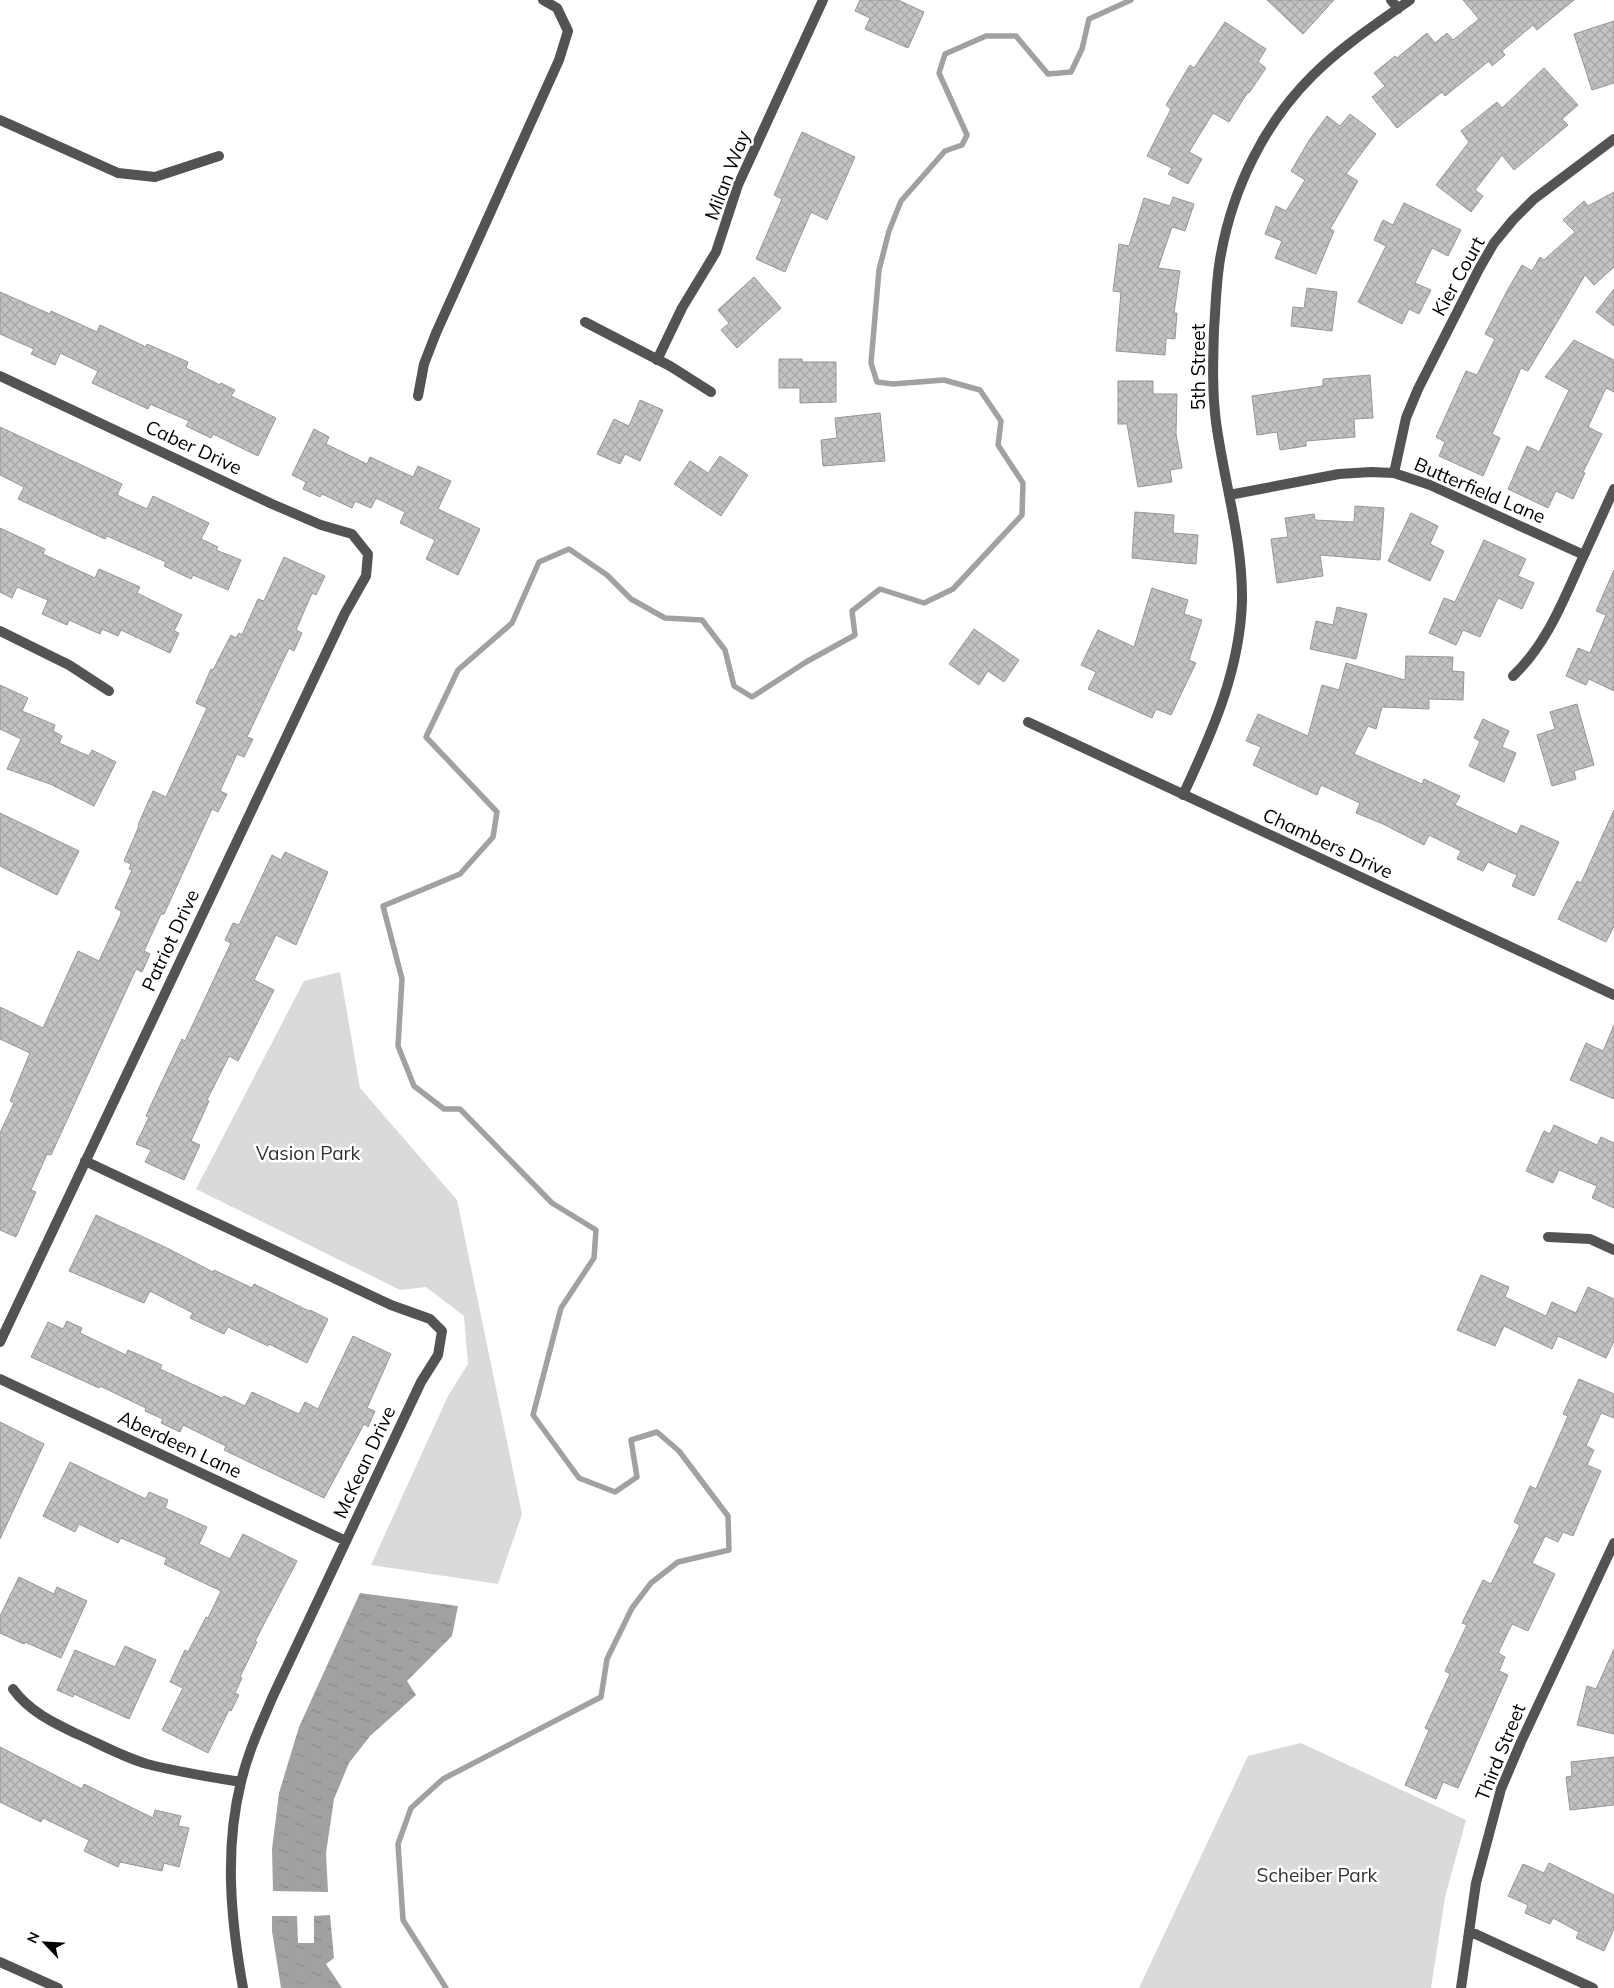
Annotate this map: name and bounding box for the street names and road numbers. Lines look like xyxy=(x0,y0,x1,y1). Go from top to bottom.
street label: Milan Way xyxy=(699,127,755,223)
street label: Kier Court xyxy=(1426,232,1490,320)
street label: 5th Street xyxy=(1186,323,1210,410)
street label: Caber Drive xyxy=(142,414,246,480)
street label: Butterfield Lane xyxy=(1411,452,1549,528)
street label: Chambers Drive xyxy=(1259,802,1397,884)
street label: Patriot Drive xyxy=(136,885,204,995)
street label: McKean Drive xyxy=(327,1402,401,1522)
street label: Aberdeen Lane xyxy=(114,1405,246,1483)
street label: Third Street xyxy=(1470,1700,1531,1804)

